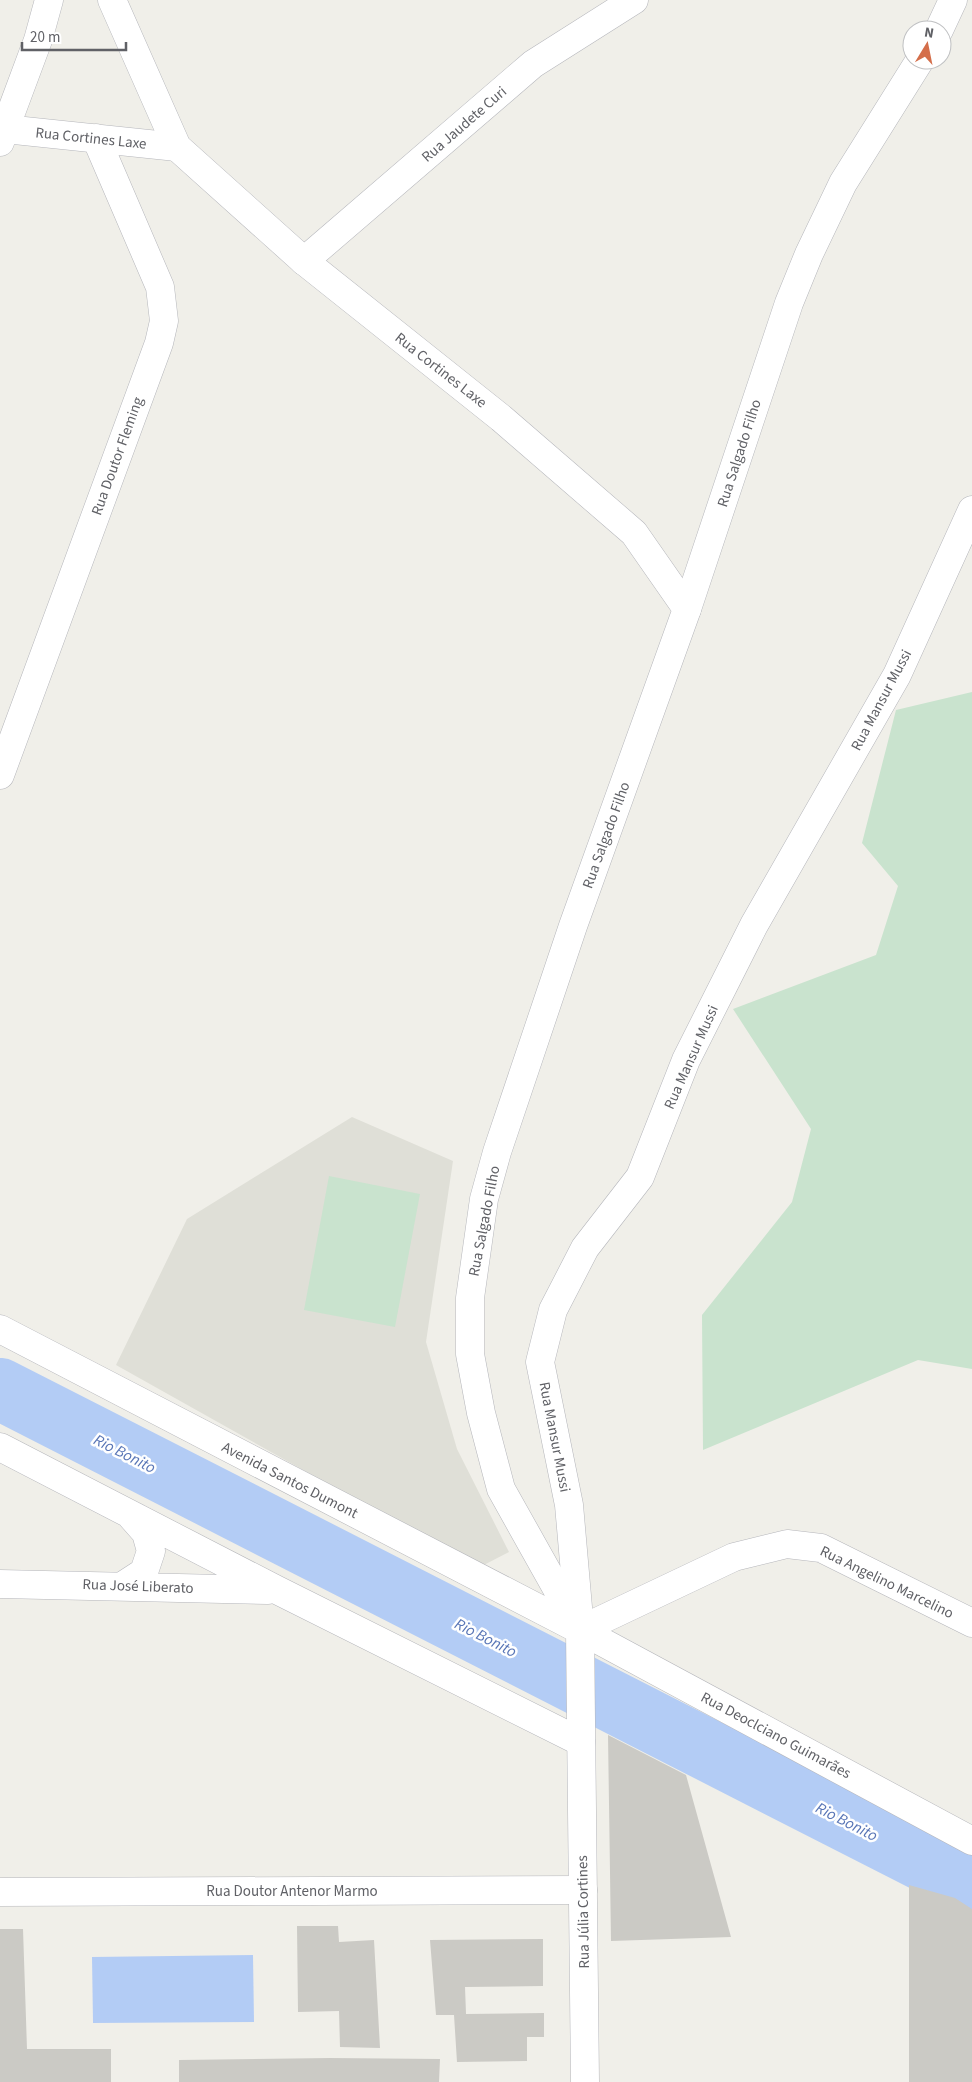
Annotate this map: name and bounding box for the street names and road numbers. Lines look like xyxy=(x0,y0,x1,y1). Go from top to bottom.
street label: Rua Jaudete Curi xyxy=(417,81,511,167)
street label: Rua Cortines Laxe xyxy=(34,122,148,155)
street label: Rua Cortines Laxe xyxy=(390,328,491,413)
street label: Rua Doutor Fleming xyxy=(86,394,149,518)
street label: Rua Salgado Filho xyxy=(712,397,767,510)
street label: Rua Mansur Mussi xyxy=(846,646,917,755)
street label: Rua Salgado Filho xyxy=(577,779,636,891)
street label: Rua Mansur Mussi xyxy=(659,1002,724,1113)
street label: Rua Salgado Filho xyxy=(463,1164,506,1278)
street label: Rua Mansur Mussi xyxy=(534,1380,575,1494)
street label: Avenida Santos Dumont xyxy=(218,1437,362,1524)
street label: Rua Angelino Marcelino xyxy=(816,1541,957,1624)
street label: Rua José Liberato xyxy=(82,1574,194,1599)
street label: Rua Deoclciano Guimarães xyxy=(697,1687,855,1784)
street label: Rua Júlia Cortines xyxy=(572,1855,595,1969)
street label: Rua Doutor Antenor Marmo xyxy=(206,1881,378,1902)

